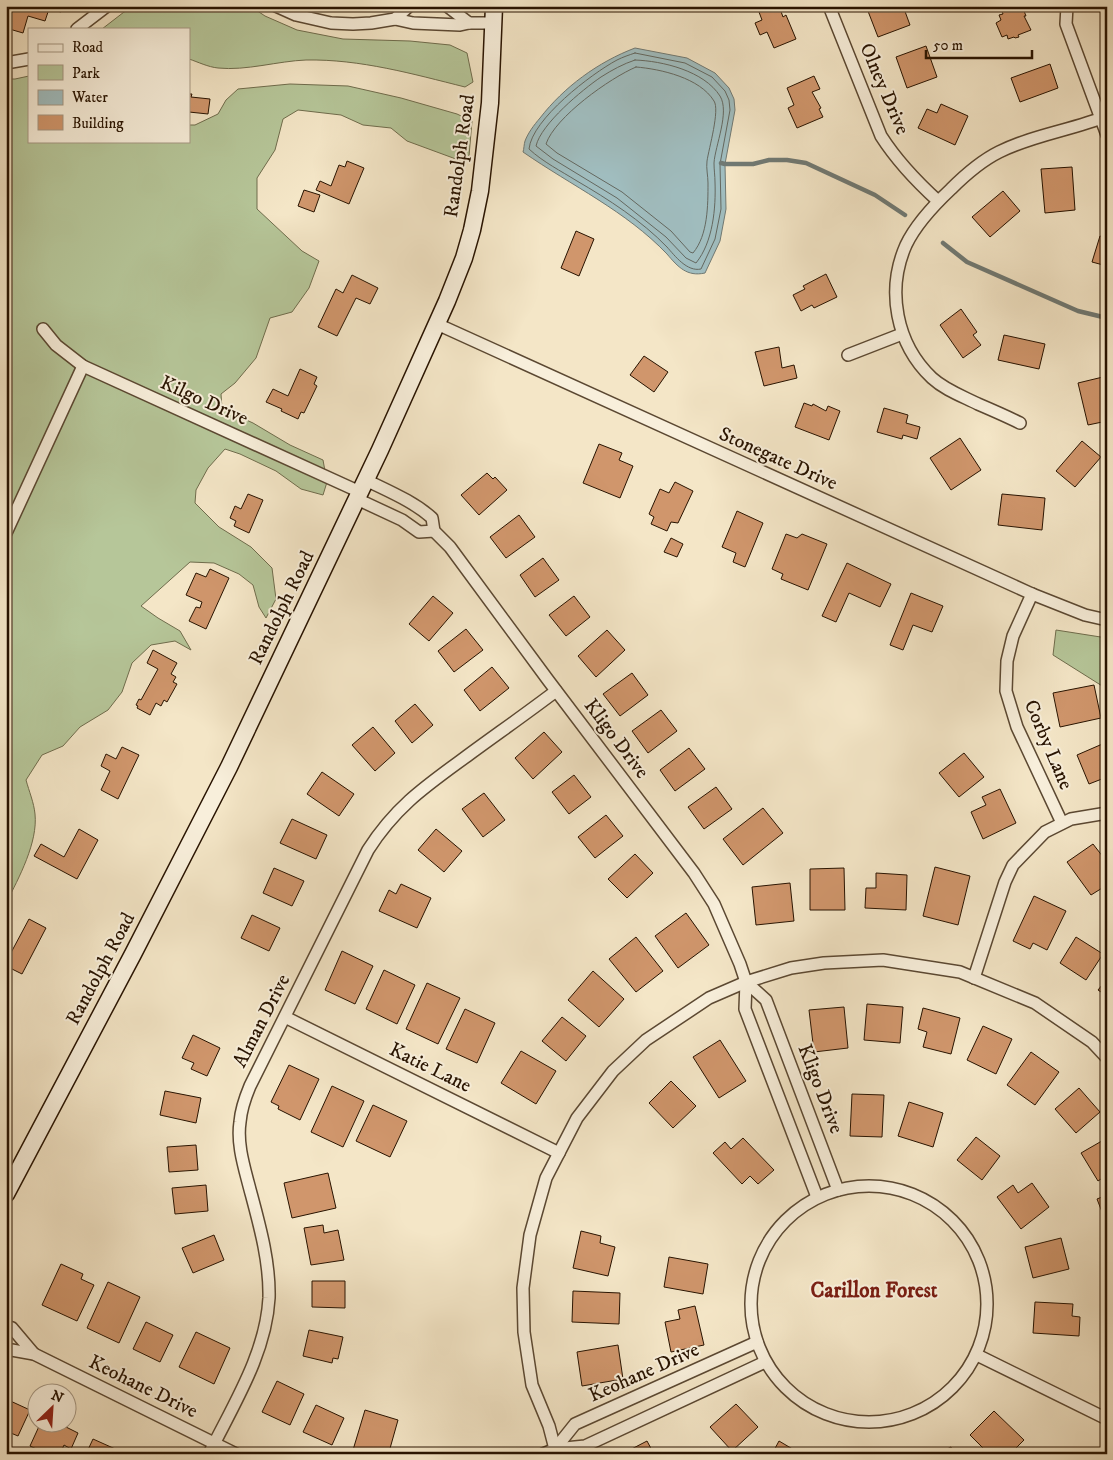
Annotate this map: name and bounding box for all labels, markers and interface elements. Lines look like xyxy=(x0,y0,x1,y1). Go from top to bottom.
legend xyxy=(28,28,190,142)
scale bar xyxy=(926,28,1032,60)
text: 50 m xyxy=(933,36,963,55)
text: Road xyxy=(72,38,104,57)
street label: Olney Drive xyxy=(854,39,914,139)
text: Park xyxy=(72,64,101,83)
text: Water xyxy=(71,88,108,107)
street label: Randolph Road xyxy=(439,93,481,219)
text: Building xyxy=(72,114,124,133)
street label: Kilgo Drive xyxy=(156,371,252,431)
street label: Stonegate Drive xyxy=(715,422,841,496)
street label: Randolph Road xyxy=(244,547,320,669)
street label: Kligo Drive xyxy=(578,694,654,784)
street label: Corby Lane xyxy=(1018,696,1078,794)
street label: Randolph Road xyxy=(61,908,141,1030)
street label: Alman Drive xyxy=(228,970,296,1072)
street label: Katie Lane xyxy=(385,1037,475,1099)
street label: Kligo Drive xyxy=(792,1041,848,1137)
district label: Carillon Forest xyxy=(811,1278,938,1304)
street label: Keohane Drive xyxy=(585,1338,703,1408)
street label: Keohane Drive xyxy=(84,1350,202,1424)
north arrow xyxy=(28,1382,78,1432)
text: N xyxy=(48,1387,67,1408)

